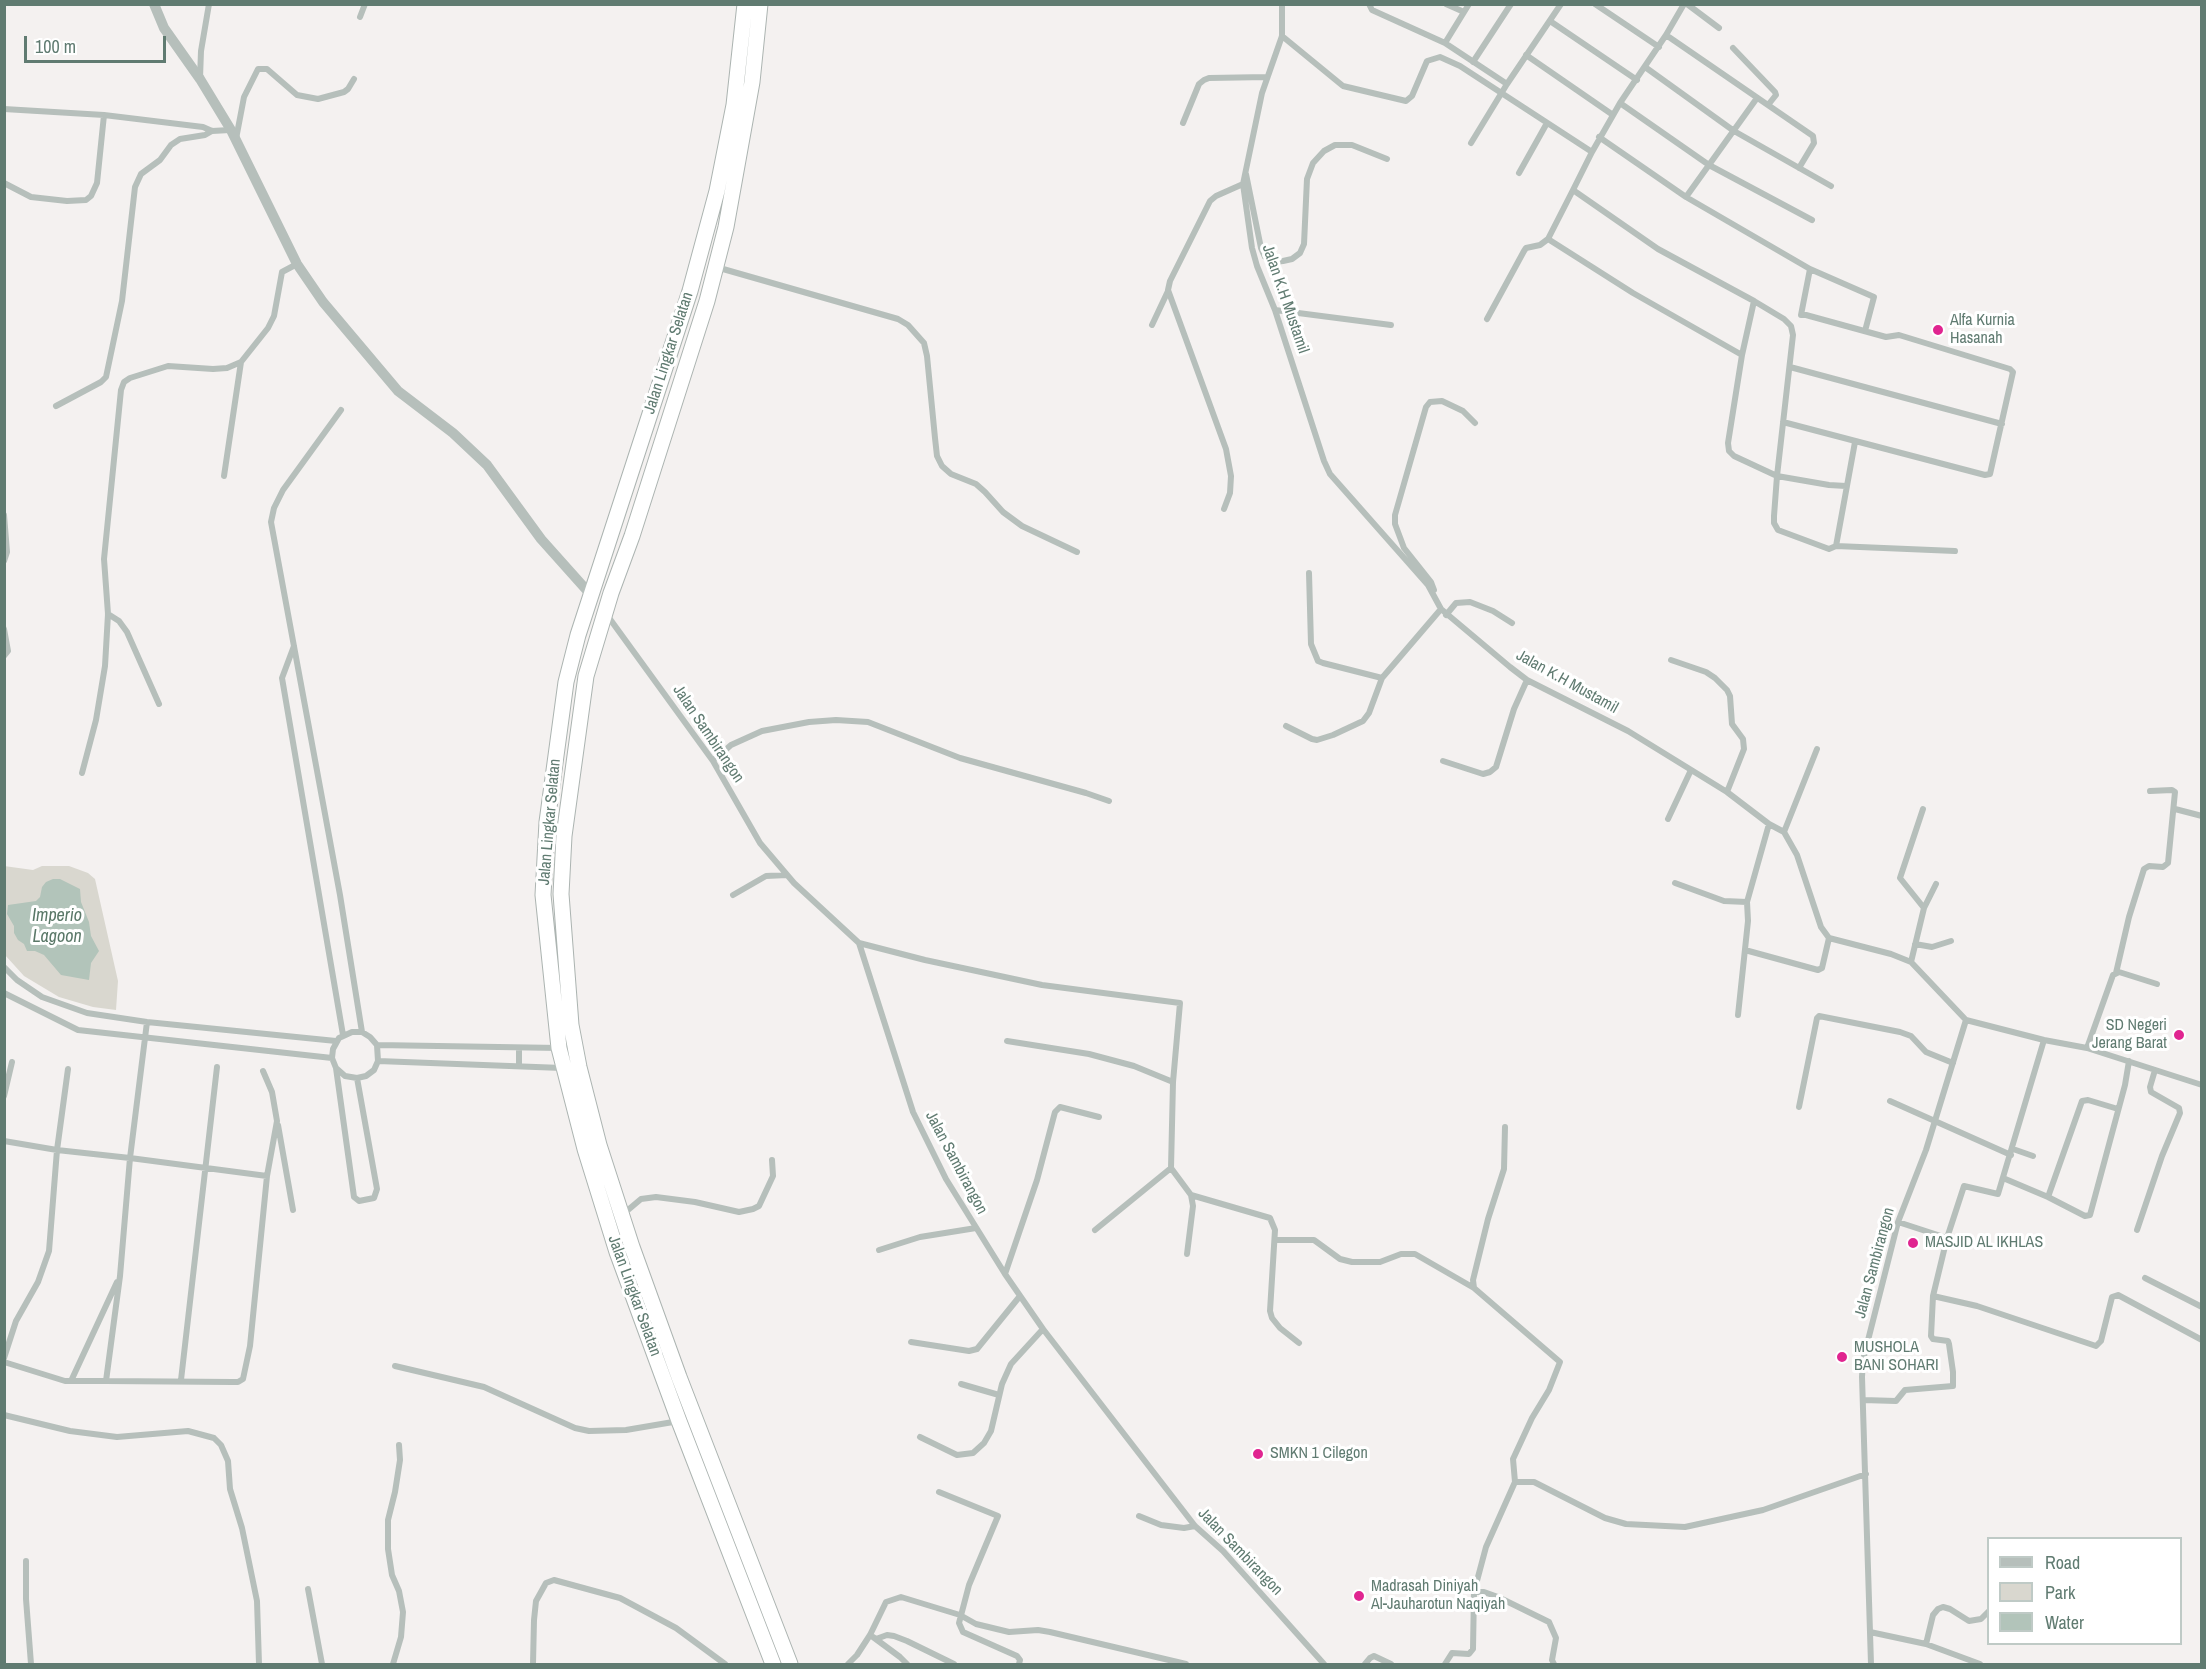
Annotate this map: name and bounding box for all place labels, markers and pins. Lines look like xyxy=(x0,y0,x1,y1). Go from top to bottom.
place label: Alfa Kurnia Hasanah xyxy=(1950,311,2015,349)
marker: Alfa Kurnia Hasanah xyxy=(1931,323,1945,337)
place label: SD Negeri Jerang Barat xyxy=(2092,1016,2167,1054)
marker: SD Negeri Jerang Barat xyxy=(2172,1028,2186,1042)
place label: MASJID AL IKHLAS xyxy=(1925,1233,2043,1253)
marker: MASJID AL IKHLAS xyxy=(1906,1236,1920,1250)
place label: MUSHOLA BANI SOHARI xyxy=(1854,1338,1939,1376)
marker: MUSHOLA BANI SOHARI xyxy=(1835,1350,1849,1364)
place label: SMKN 1 Cilegon xyxy=(1270,1444,1368,1464)
marker: SMKN 1 Cilegon xyxy=(1251,1447,1265,1461)
place label: Madrasah Diniyah Al-Jauharotun Naqiyah xyxy=(1371,1577,1505,1615)
marker: Madrasah Diniyah Al-Jauharotun Naqiyah xyxy=(1352,1589,1366,1603)

